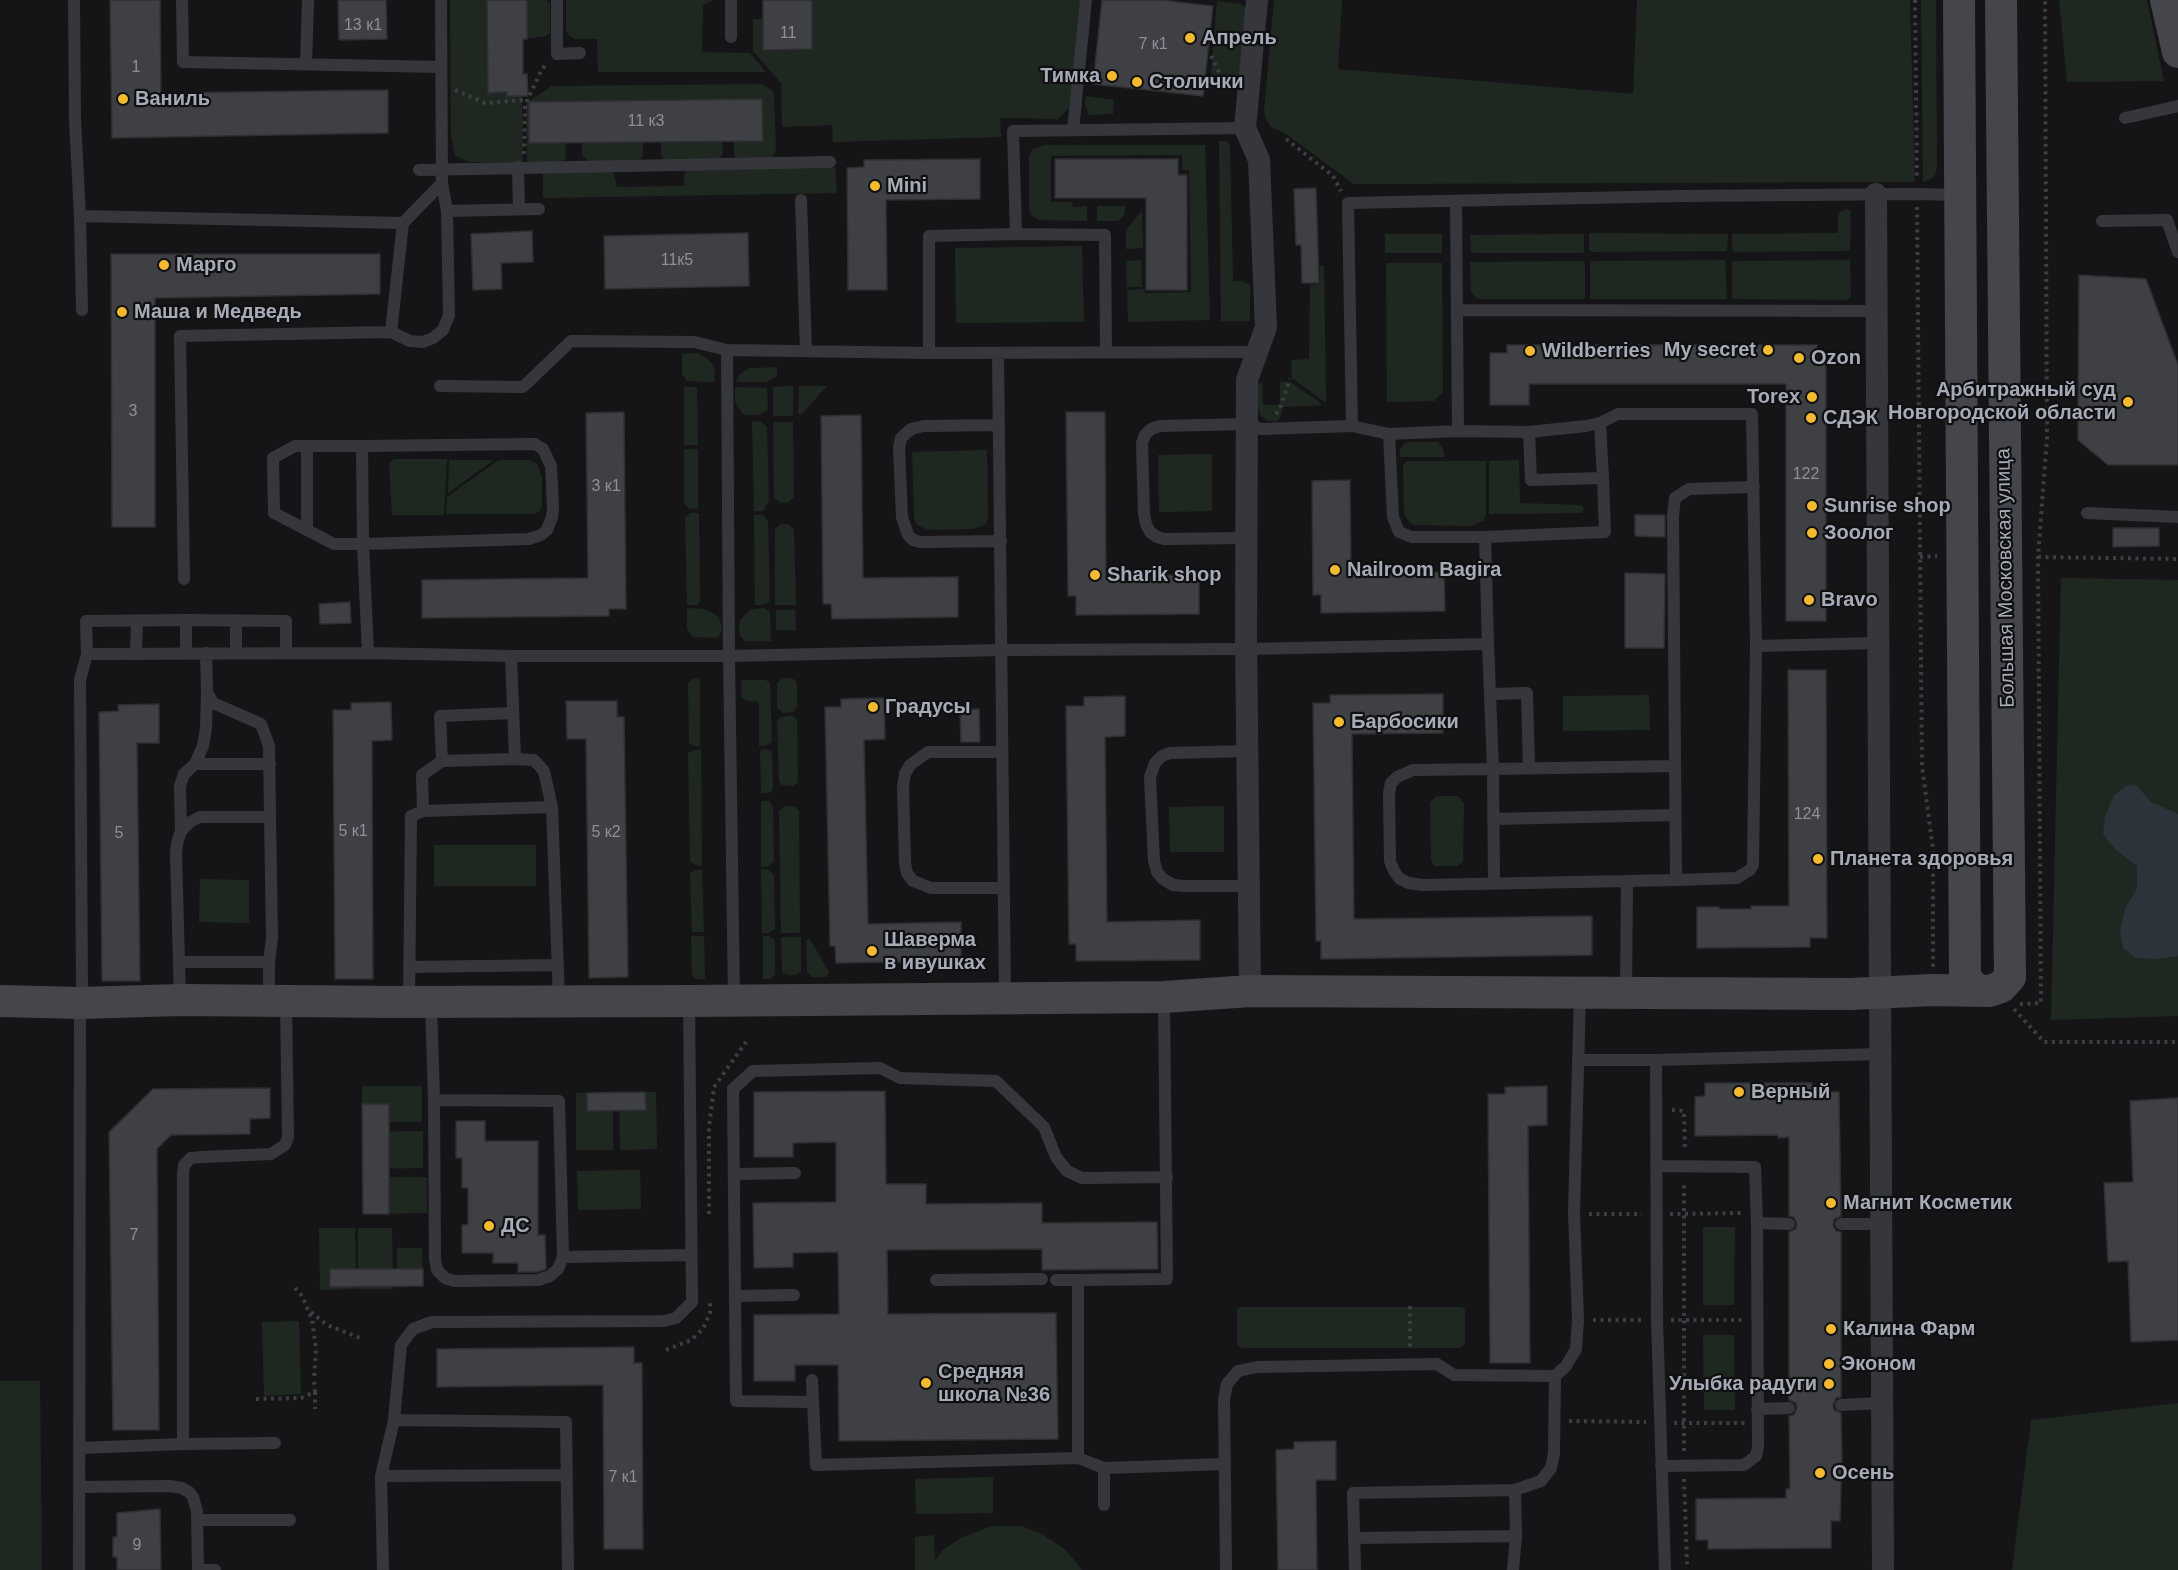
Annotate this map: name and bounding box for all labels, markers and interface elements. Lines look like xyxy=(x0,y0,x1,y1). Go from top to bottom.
house number: 13 к1 xyxy=(344,16,382,36)
house number: 11 xyxy=(780,24,796,44)
place label: Апрель xyxy=(1202,26,1277,50)
marker: Апрель xyxy=(1183,31,1197,45)
house number: 7 к1 xyxy=(1138,35,1168,55)
house number: 1 xyxy=(132,58,140,78)
place label: Тимка xyxy=(1040,64,1100,88)
marker: Тимка xyxy=(1105,69,1119,83)
place label: Столички xyxy=(1149,70,1244,94)
marker: Столички xyxy=(1130,75,1144,89)
place label: Ваниль xyxy=(135,87,210,111)
marker: Ваниль xyxy=(116,92,130,106)
house number: 11 к3 xyxy=(628,112,664,132)
place label: Mini xyxy=(887,174,927,198)
marker: Mini xyxy=(868,179,882,193)
house number: 11к5 xyxy=(661,251,693,271)
place label: Марго xyxy=(176,253,237,277)
marker: Марго xyxy=(157,258,171,272)
place label: Маша и Медведь xyxy=(134,300,302,324)
marker: Маша и Медведь xyxy=(115,305,129,319)
place label: My secret xyxy=(1664,338,1756,362)
place label: Wildberries xyxy=(1542,339,1651,363)
marker: My secret xyxy=(1761,343,1775,357)
marker: Wildberries xyxy=(1523,344,1537,358)
place label: Ozon xyxy=(1811,346,1861,370)
marker: Ozon xyxy=(1792,351,1806,365)
place label: Арбитражный суд Новгородской области xyxy=(1888,378,2116,425)
place label: Torex xyxy=(1747,385,1800,409)
marker: Torex xyxy=(1805,390,1819,404)
marker: Арбитражный суд Новгородской области xyxy=(2121,395,2135,409)
house number: 3 xyxy=(129,402,137,422)
place label: СДЭК xyxy=(1823,406,1878,430)
marker: СДЭК xyxy=(1804,411,1818,425)
street label: Большая Московская улица xyxy=(1992,448,2020,708)
house number: 122 xyxy=(1793,465,1819,485)
house number: 3 к1 xyxy=(591,477,621,497)
place label: Sunrise shop xyxy=(1824,494,1951,518)
marker: Sunrise shop xyxy=(1805,499,1819,513)
place label: Зоолог xyxy=(1824,521,1893,545)
marker: Зоолог xyxy=(1805,526,1819,540)
place label: Nailroom Bagira xyxy=(1347,558,1501,582)
place label: Sharik shop xyxy=(1107,563,1221,587)
marker: Nailroom Bagira xyxy=(1328,563,1342,577)
marker: Sharik shop xyxy=(1088,568,1102,582)
place label: Bravo xyxy=(1821,588,1878,612)
marker: Bravo xyxy=(1802,593,1816,607)
place label: Градусы xyxy=(885,695,971,719)
marker: Градусы xyxy=(866,700,880,714)
place label: Барбосики xyxy=(1351,710,1459,734)
marker: Барбосики xyxy=(1332,715,1346,729)
house number: 124 xyxy=(1794,805,1820,825)
house number: 5 к1 xyxy=(338,822,368,842)
house number: 5 к2 xyxy=(591,823,621,843)
house number: 5 xyxy=(115,824,123,844)
place label: Планета здоровья xyxy=(1830,847,2013,871)
marker: Планета здоровья xyxy=(1811,852,1825,866)
place label: Шаверма в ивушках xyxy=(884,928,986,975)
marker: Шаверма в ивушках xyxy=(865,944,879,958)
place label: Верный xyxy=(1751,1080,1830,1104)
marker: Верный xyxy=(1732,1085,1746,1099)
place label: Магнит Косметик xyxy=(1843,1191,2012,1215)
marker: Магнит Косметик xyxy=(1824,1196,1838,1210)
place label: ДС xyxy=(501,1214,530,1238)
marker: ДС xyxy=(482,1219,496,1233)
house number: 7 xyxy=(130,1226,138,1246)
place label: Калина Фарм xyxy=(1843,1317,1975,1341)
marker: Калина Фарм xyxy=(1824,1322,1838,1336)
place label: Эконом xyxy=(1841,1352,1916,1376)
marker: Эконом xyxy=(1822,1357,1836,1371)
place label: Средняя школа №36 xyxy=(938,1360,1050,1407)
place label: Улыбка радуги xyxy=(1669,1372,1817,1396)
marker: Средняя школа №36 xyxy=(919,1376,933,1390)
marker: Улыбка радуги xyxy=(1822,1377,1836,1391)
place label: Осень xyxy=(1832,1461,1894,1485)
marker: Осень xyxy=(1813,1466,1827,1480)
house number: 7 к1 xyxy=(608,1468,638,1488)
house number: 9 xyxy=(133,1536,141,1556)

